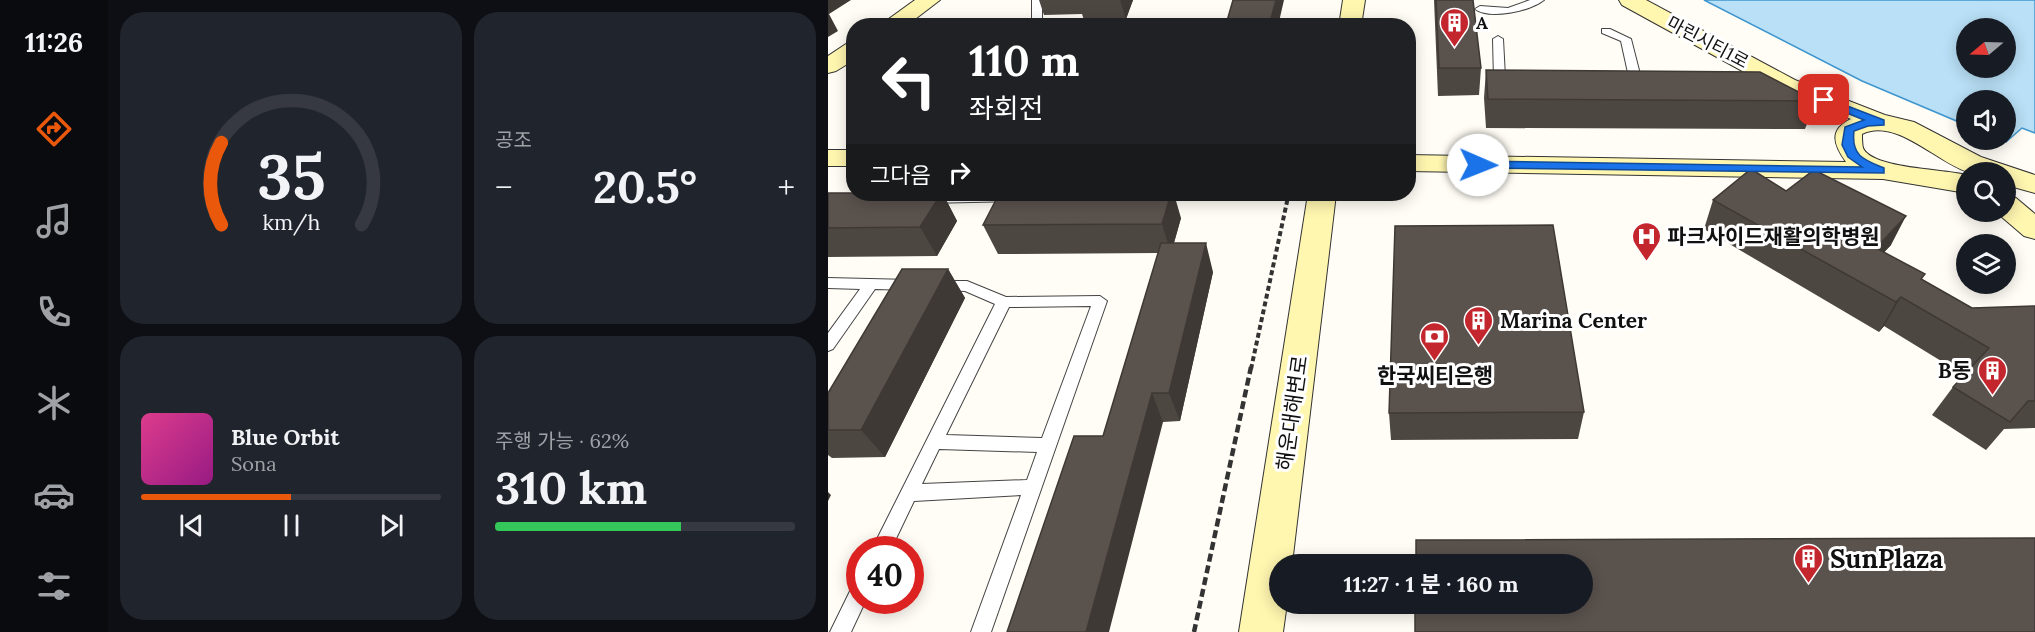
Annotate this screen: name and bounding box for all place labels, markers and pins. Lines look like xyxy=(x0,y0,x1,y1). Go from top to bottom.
building icon: A xyxy=(1439,6,1471,48)
place label: A xyxy=(1476,11,1488,34)
pin xyxy=(1798,74,1849,125)
hospital icon: 파크사이드재활의학병원 xyxy=(1630,220,1662,262)
place label: 파크사이드재활의학병원 xyxy=(1667,223,1880,250)
building icon: Marina Center xyxy=(1463,304,1495,346)
place label: Marina Center xyxy=(1500,307,1647,334)
bank icon: 한국씨티은행 xyxy=(1419,320,1451,362)
building icon: B동 xyxy=(1976,354,2008,396)
place label: B동 xyxy=(1938,357,1971,384)
place label: 한국씨티은행 xyxy=(1377,362,1493,389)
building icon: SunPlaza xyxy=(1793,542,1825,584)
place label: SunPlaza xyxy=(1830,542,1943,575)

